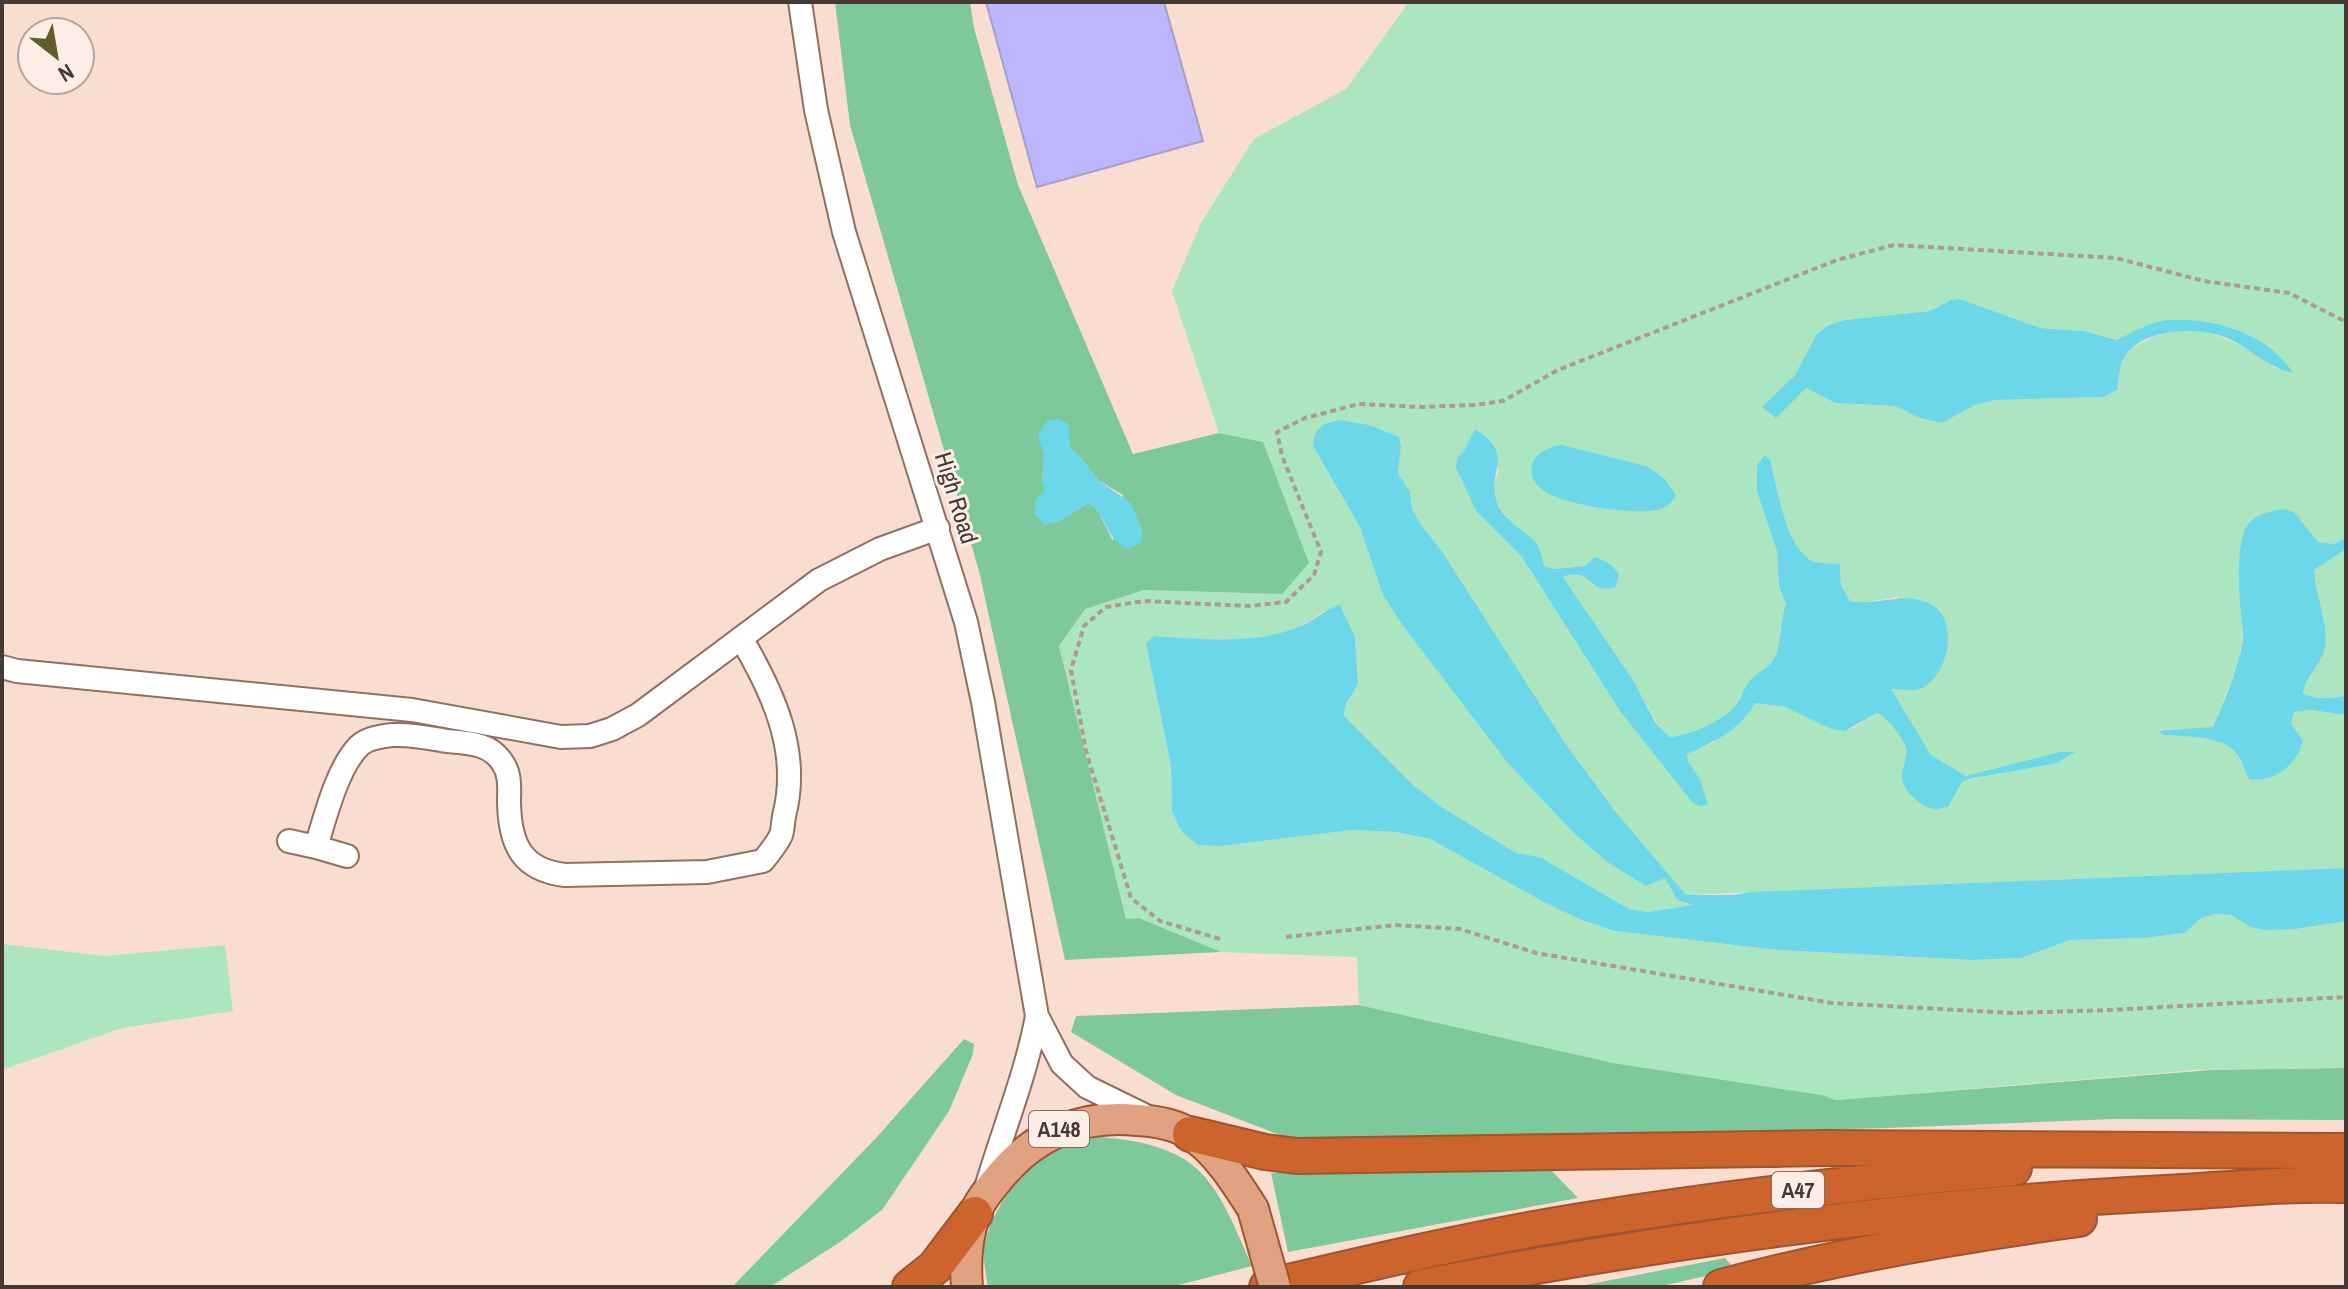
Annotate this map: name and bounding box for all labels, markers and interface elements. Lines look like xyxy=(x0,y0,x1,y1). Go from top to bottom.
north arrow xyxy=(16,16,96,96)
text: N xyxy=(53,57,80,89)
street label: High Road xyxy=(928,448,986,547)
road number: A148 xyxy=(1029,1111,1089,1147)
road number: A47 xyxy=(1772,1172,1824,1208)

